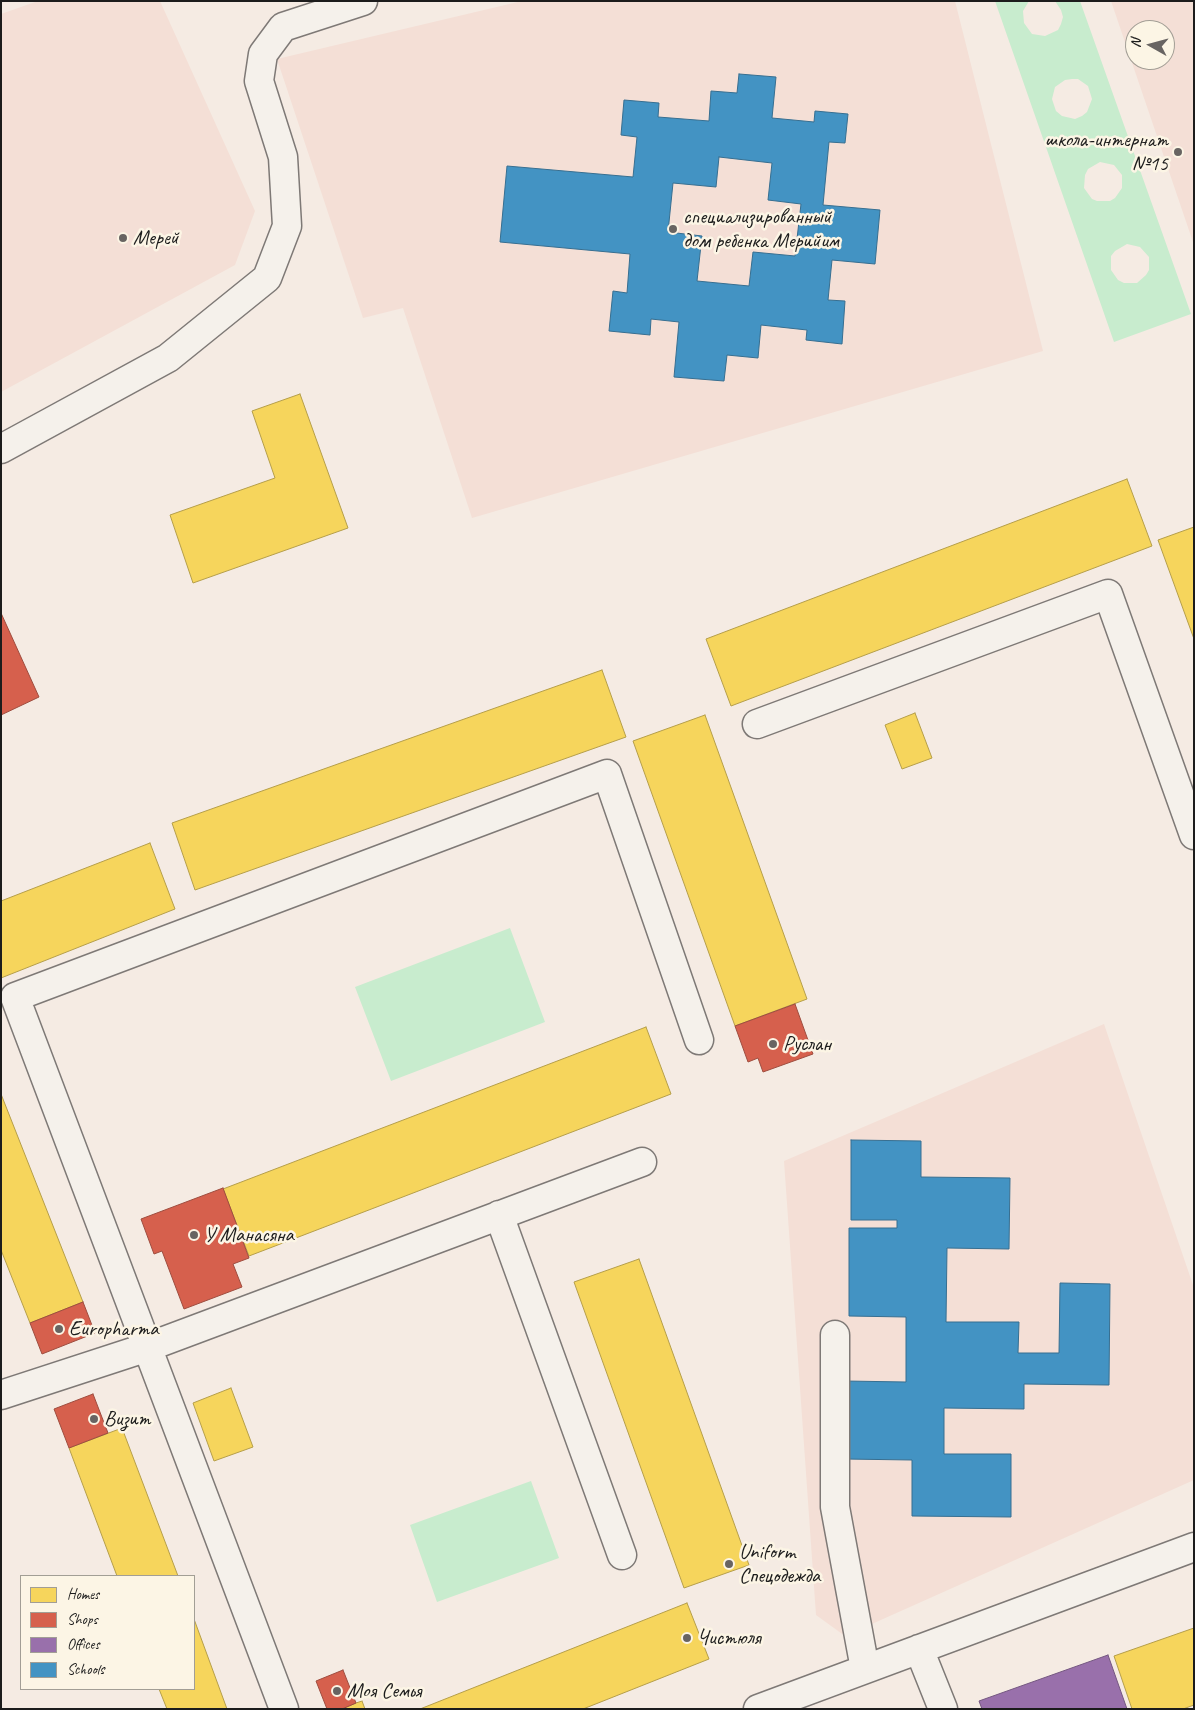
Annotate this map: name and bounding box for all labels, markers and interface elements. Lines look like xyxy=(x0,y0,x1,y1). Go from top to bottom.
north arrow xyxy=(1125,20,1175,70)
text: N xyxy=(1127,38,1145,49)
place label: школа-интернат №15 xyxy=(1045,127,1168,177)
marker: школа-интернат №15 xyxy=(1172,146,1184,158)
place label: специализированный дом ребенка Мерийим xyxy=(683,204,839,254)
marker: специализированный дом ребенка Мерийим xyxy=(667,223,679,235)
place label: Мерей xyxy=(133,225,178,251)
marker: Мерей xyxy=(117,232,129,244)
place label: Руслан xyxy=(783,1031,831,1057)
marker: Руслан xyxy=(767,1038,779,1050)
place label: У Манасяна xyxy=(204,1222,294,1248)
marker: У Манасяна xyxy=(188,1229,200,1241)
place label: Europharma xyxy=(69,1316,159,1342)
marker: Europharma xyxy=(53,1323,65,1335)
place label: Визит xyxy=(104,1406,150,1432)
marker: Визит xyxy=(88,1413,100,1425)
place label: Uniform Спецодежда xyxy=(739,1539,820,1589)
marker: Uniform Спецодежда xyxy=(723,1558,735,1570)
legend xyxy=(20,1575,195,1690)
text: Homes xyxy=(67,1585,99,1604)
text: Shops xyxy=(67,1610,98,1629)
place label: Чистюля xyxy=(697,1625,761,1651)
marker: Чистюля xyxy=(681,1632,693,1644)
text: Offices xyxy=(67,1635,100,1654)
text: Schools xyxy=(67,1660,104,1679)
place label: Моя Семья xyxy=(347,1678,421,1704)
marker: Моя Семья xyxy=(331,1685,343,1697)

